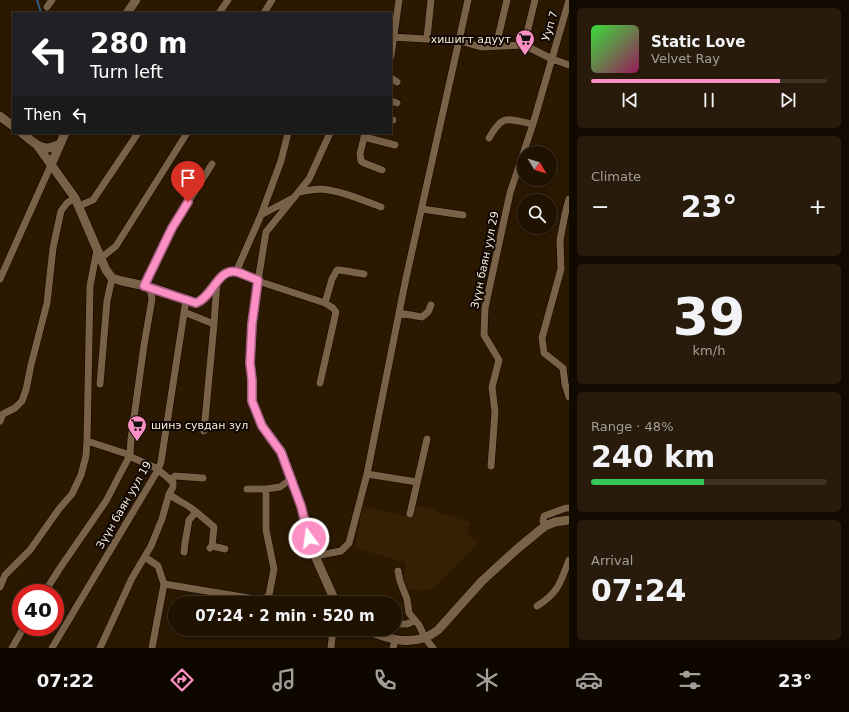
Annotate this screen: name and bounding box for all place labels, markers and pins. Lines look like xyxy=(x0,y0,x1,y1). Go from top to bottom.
supermarket icon: хишигт адуут xyxy=(514,28,536,56)
place label: хишигт адуут xyxy=(431,33,512,46)
pin xyxy=(171,161,205,202)
supermarket icon: шинэ сувдан зул xyxy=(126,414,148,442)
place label: шинэ сувдан зул xyxy=(151,419,248,432)

